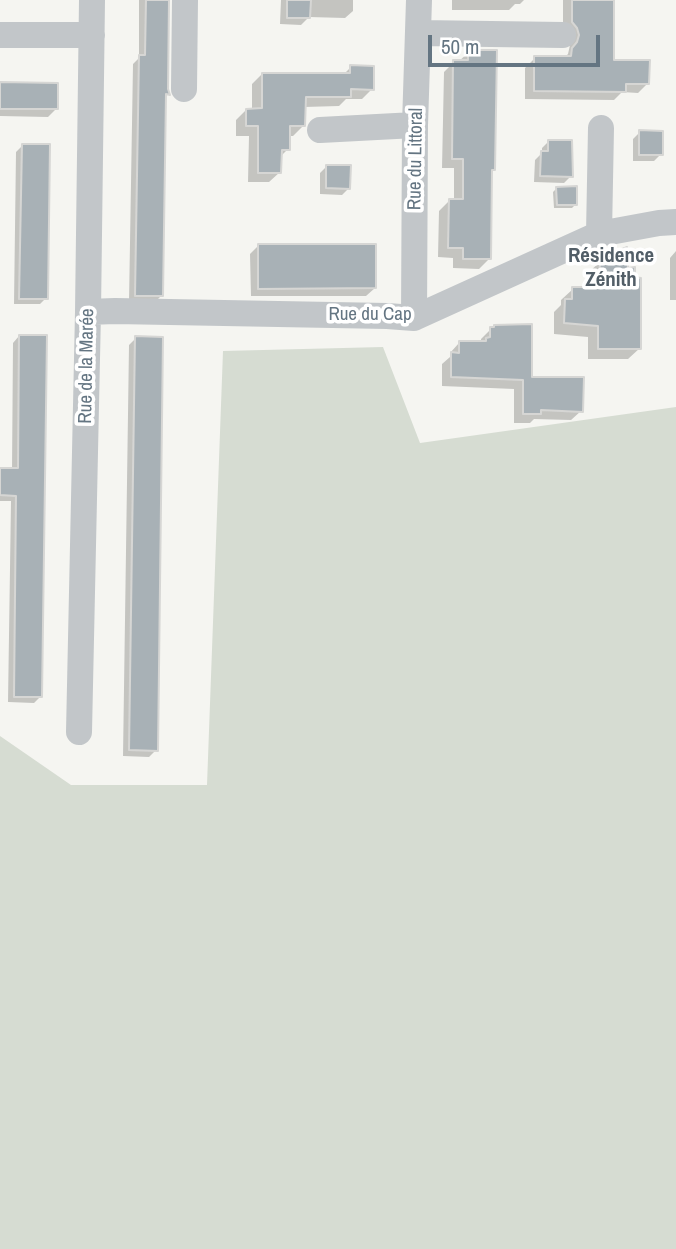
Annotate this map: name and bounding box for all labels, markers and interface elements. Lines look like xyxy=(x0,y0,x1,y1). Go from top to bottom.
scale bar xyxy=(431,21,602,65)
text: 50 m xyxy=(441,32,479,61)
street label: Rue du Littoral xyxy=(404,108,428,210)
district label: Résidence Zénith xyxy=(568,243,654,293)
street label: Rue du Cap xyxy=(328,304,412,326)
street label: Rue de la Marée xyxy=(75,308,99,424)

